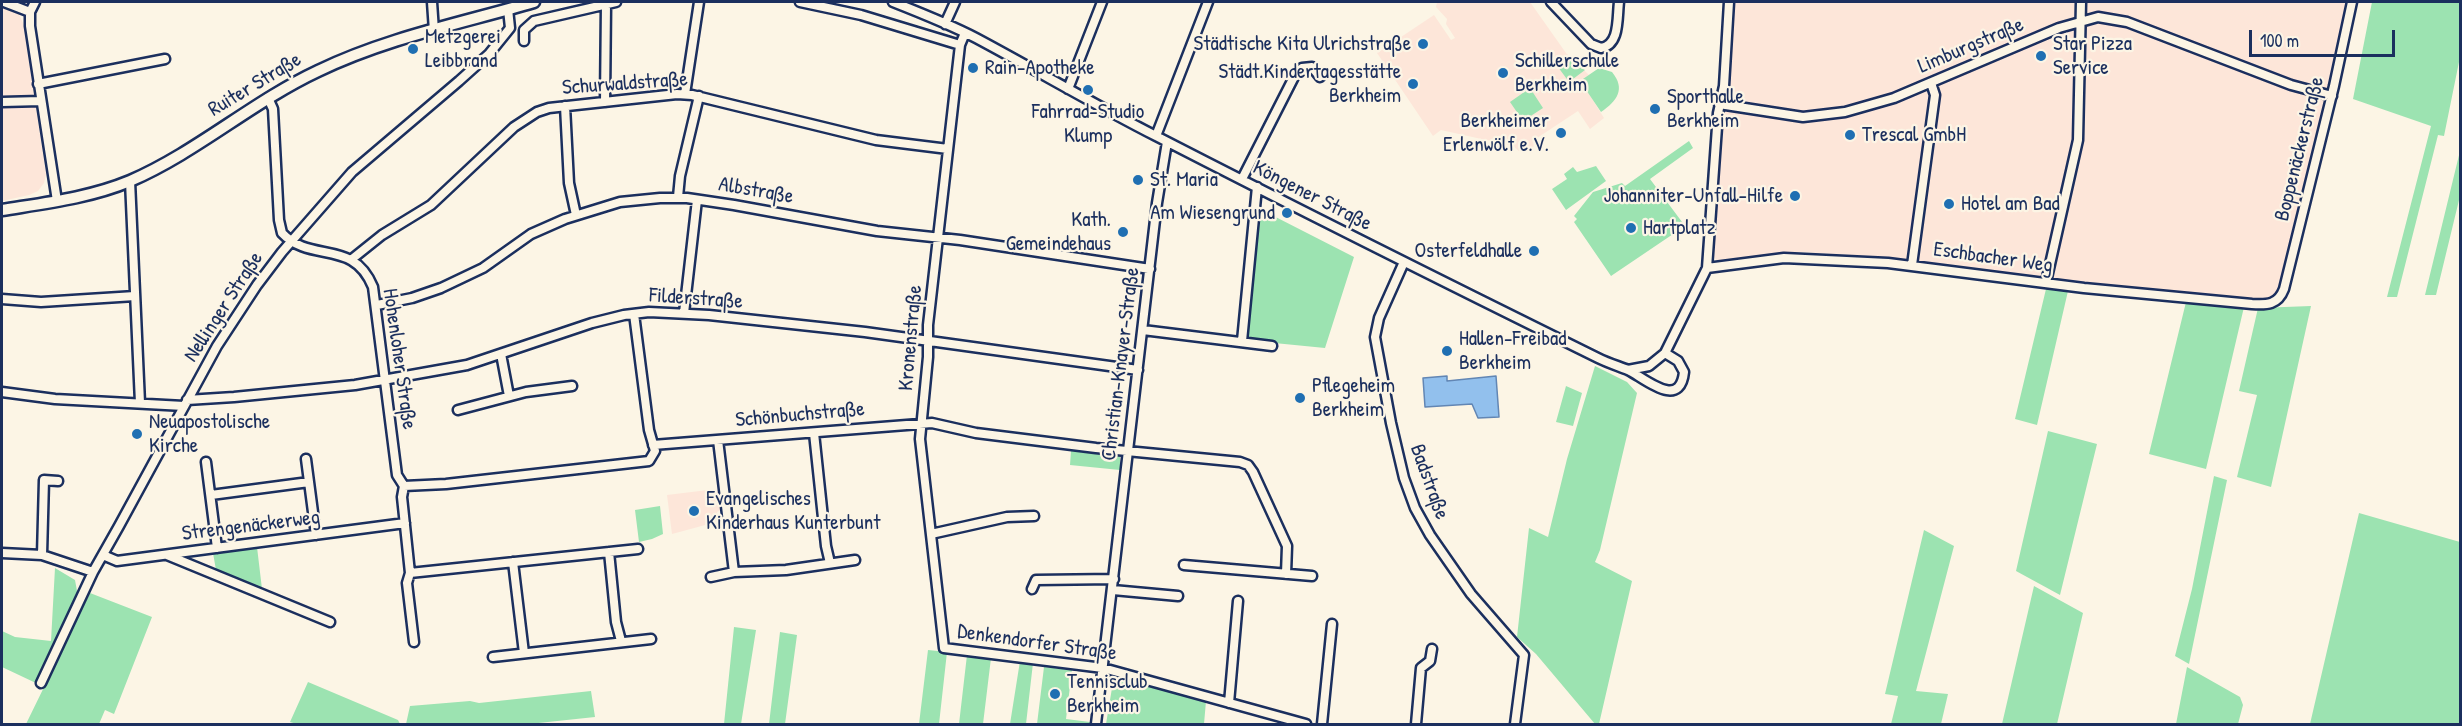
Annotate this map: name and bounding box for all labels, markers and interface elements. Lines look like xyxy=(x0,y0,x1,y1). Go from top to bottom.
street label: Limburgstraße xyxy=(1914,12,2028,80)
scale bar xyxy=(2252,18,2398,56)
place label: Metzgerei Leibbrand xyxy=(425,24,501,74)
text: 100 m xyxy=(2260,28,2299,53)
place label: Städtische Kita Ulrichstraße xyxy=(1194,31,1411,57)
place label: Star Pizza Service xyxy=(2053,31,2132,81)
marker: Städtische Kita Ulrichstraße xyxy=(1416,37,1430,51)
marker: Metzgerei Leibbrand xyxy=(406,42,420,56)
street label: Ruiter Straße xyxy=(204,47,306,123)
place label: Schillerschule Berkheim xyxy=(1515,48,1619,98)
marker: Star Pizza Service xyxy=(2034,49,2048,63)
place label: Rain-Apotheke xyxy=(985,55,1095,81)
place label: Städt.Kindertagesstätte Berkheim xyxy=(1219,59,1401,109)
marker: Rain-Apotheke xyxy=(966,61,980,75)
marker: Schillerschule Berkheim xyxy=(1496,66,1510,80)
street label: Schurwaldstraße xyxy=(561,67,689,101)
street label: Boppenäckerstraße xyxy=(2270,74,2330,224)
marker: Städt.Kindertagesstätte Berkheim xyxy=(1406,77,1420,91)
marker: Fahrrad-Studio Klump xyxy=(1081,83,1095,97)
place label: Sporthalle Berkheim xyxy=(1667,84,1744,134)
place label: Fahrrad-Studio Klump xyxy=(1032,99,1144,149)
marker: Sporthalle Berkheim xyxy=(1648,102,1662,116)
place label: Berkheimer Erlenwölf e.V. xyxy=(1443,108,1549,158)
place label: Trescal GmbH xyxy=(1862,122,1966,148)
marker: Berkheimer Erlenwölf e.V. xyxy=(1554,126,1568,140)
marker: Trescal GmbH xyxy=(1843,128,1857,142)
street label: Köngener Straße xyxy=(1248,155,1376,237)
place label: St. Maria xyxy=(1150,167,1218,193)
street label: Albstraße xyxy=(717,172,795,210)
marker: St. Maria xyxy=(1131,173,1145,187)
place label: Johanniter-Unfall-Hilfe xyxy=(1604,183,1783,209)
marker: Johanniter-Unfall-Hilfe xyxy=(1788,189,1802,203)
place label: Hotel am Bad xyxy=(1961,191,2060,217)
marker: Hotel am Bad xyxy=(1942,197,1956,211)
place label: Am Wiesengrund xyxy=(1150,200,1275,226)
marker: Am Wiesengrund xyxy=(1280,206,1294,220)
place label: Kath. Gemeindehaus xyxy=(1006,207,1111,257)
place label: Hartplatz xyxy=(1643,215,1715,241)
marker: Hartplatz xyxy=(1624,221,1638,235)
marker: Kath. Gemeindehaus xyxy=(1116,225,1130,239)
street label: Eschbacher Weg xyxy=(1932,237,2054,279)
place label: Osterfeldhalle xyxy=(1414,238,1522,264)
marker: Osterfeldhalle xyxy=(1527,244,1541,258)
street label: Nellinger Straße xyxy=(179,247,269,367)
street label: Christian-Knayer-Straße xyxy=(1097,266,1145,462)
street label: Filderstraße xyxy=(648,283,744,315)
street label: Kronenstraße xyxy=(894,284,928,392)
street label: Hohenloher Straße xyxy=(377,287,421,431)
place label: Hallen-Freibad Berkheim xyxy=(1459,326,1567,376)
marker: Hallen-Freibad Berkheim xyxy=(1440,344,1454,358)
place label: Pflegeheim Berkheim xyxy=(1312,373,1395,423)
marker: Pflegeheim Berkheim xyxy=(1293,391,1307,405)
street label: Schönbuchstraße xyxy=(734,397,866,433)
place label: Neuapostolische Kirche xyxy=(149,409,270,459)
marker: Neuapostolische Kirche xyxy=(130,427,144,441)
street label: Badstraße xyxy=(1404,441,1454,523)
place label: Evangelisches Kinderhaus Kunterbunt xyxy=(706,486,880,536)
marker: Evangelisches Kinderhaus Kunterbunt xyxy=(687,504,701,518)
street label: Strengenäckerweg xyxy=(181,505,321,547)
street label: Denkendorfer Straße xyxy=(956,619,1118,667)
place label: Tennisclub Berkheim xyxy=(1067,669,1148,719)
marker: Tennisclub Berkheim xyxy=(1048,687,1062,701)

